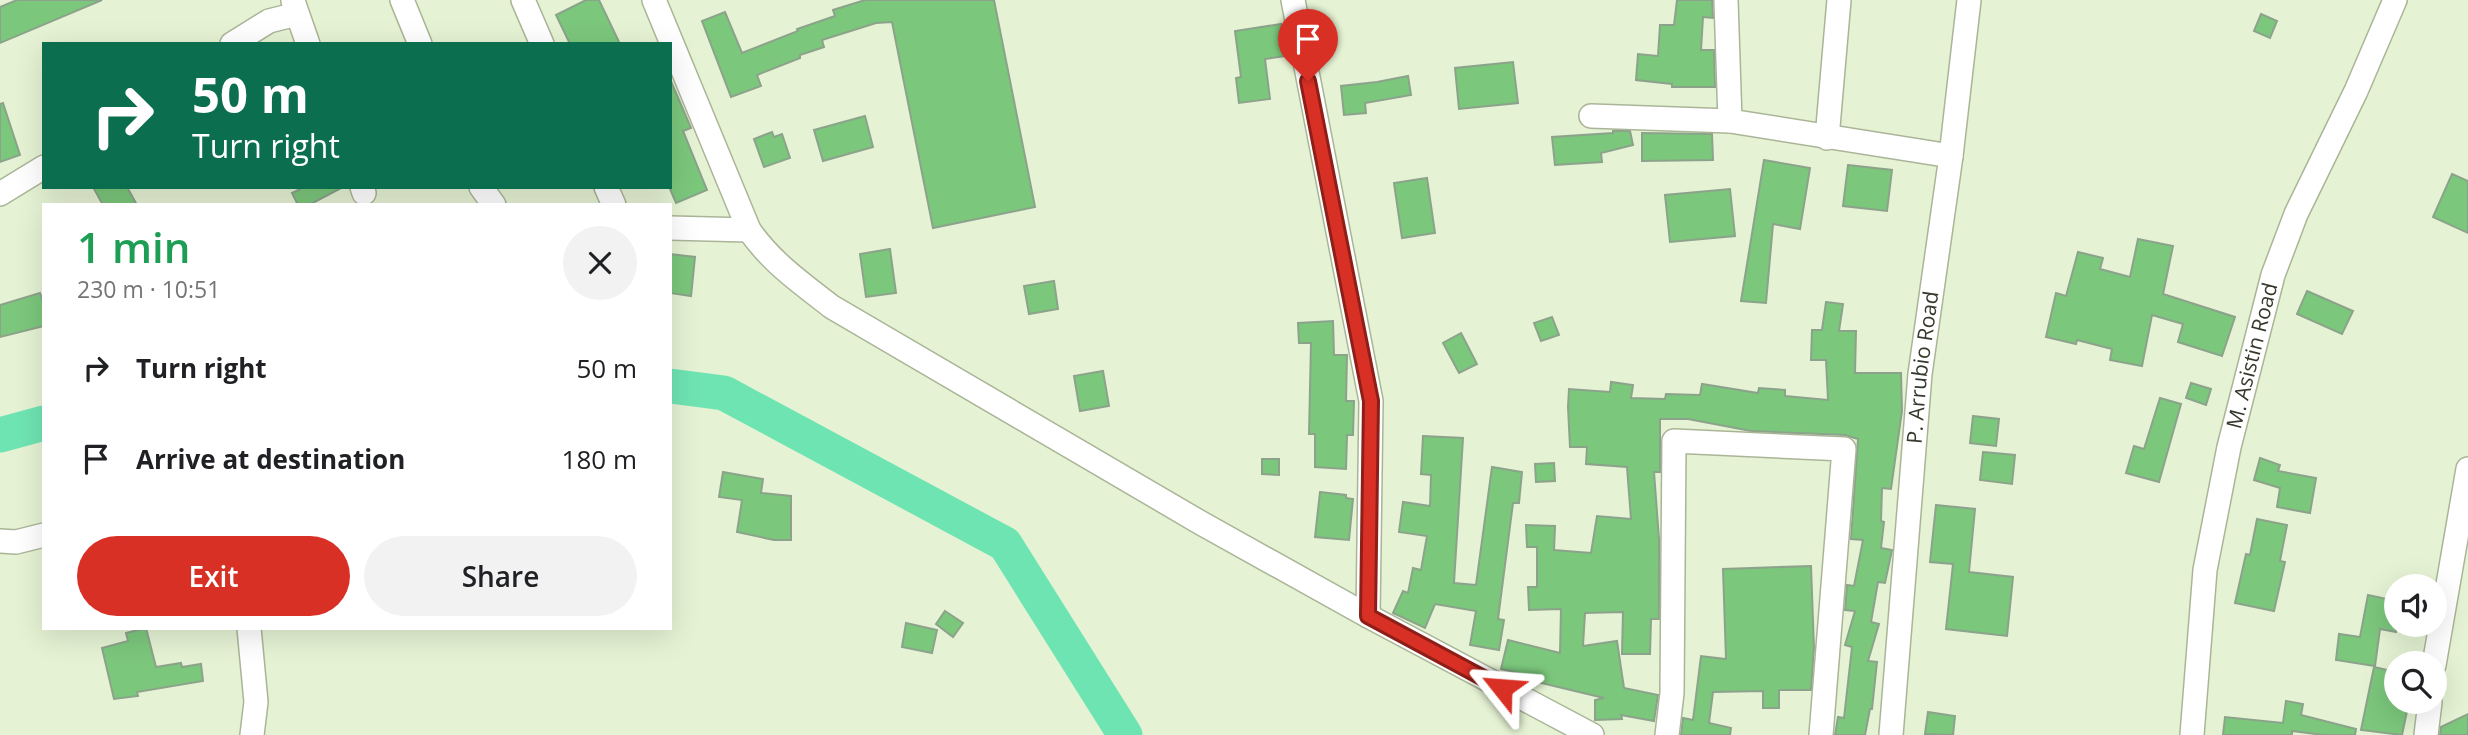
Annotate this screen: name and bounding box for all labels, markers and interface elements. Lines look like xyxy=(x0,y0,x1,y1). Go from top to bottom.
pin xyxy=(1278,9,1338,81)
icon: arrive xyxy=(1289,20,1327,58)
text: 50 m xyxy=(192,61,309,127)
icon: right xyxy=(77,70,168,161)
text: Turn right xyxy=(192,124,340,167)
text: 1 min xyxy=(77,218,190,275)
button: close xyxy=(563,226,637,300)
text: 230 m · 10:51 xyxy=(77,273,220,305)
street label: M. Asistin Road xyxy=(2219,279,2283,432)
street label: P. Arrubio Road xyxy=(1899,289,1945,445)
icon: right xyxy=(77,349,115,387)
text: Turn right xyxy=(136,350,267,386)
text: 50 m xyxy=(576,350,637,386)
icon: arrive xyxy=(77,440,115,478)
text: Arrive at destination xyxy=(136,441,405,477)
text: 180 m xyxy=(562,441,637,477)
button: Exit xyxy=(77,536,350,616)
button: Share xyxy=(364,536,637,616)
map controls xyxy=(2384,574,2447,714)
button: sound xyxy=(2384,574,2447,637)
position arrow xyxy=(1465,651,1539,725)
button: search xyxy=(2384,651,2447,714)

